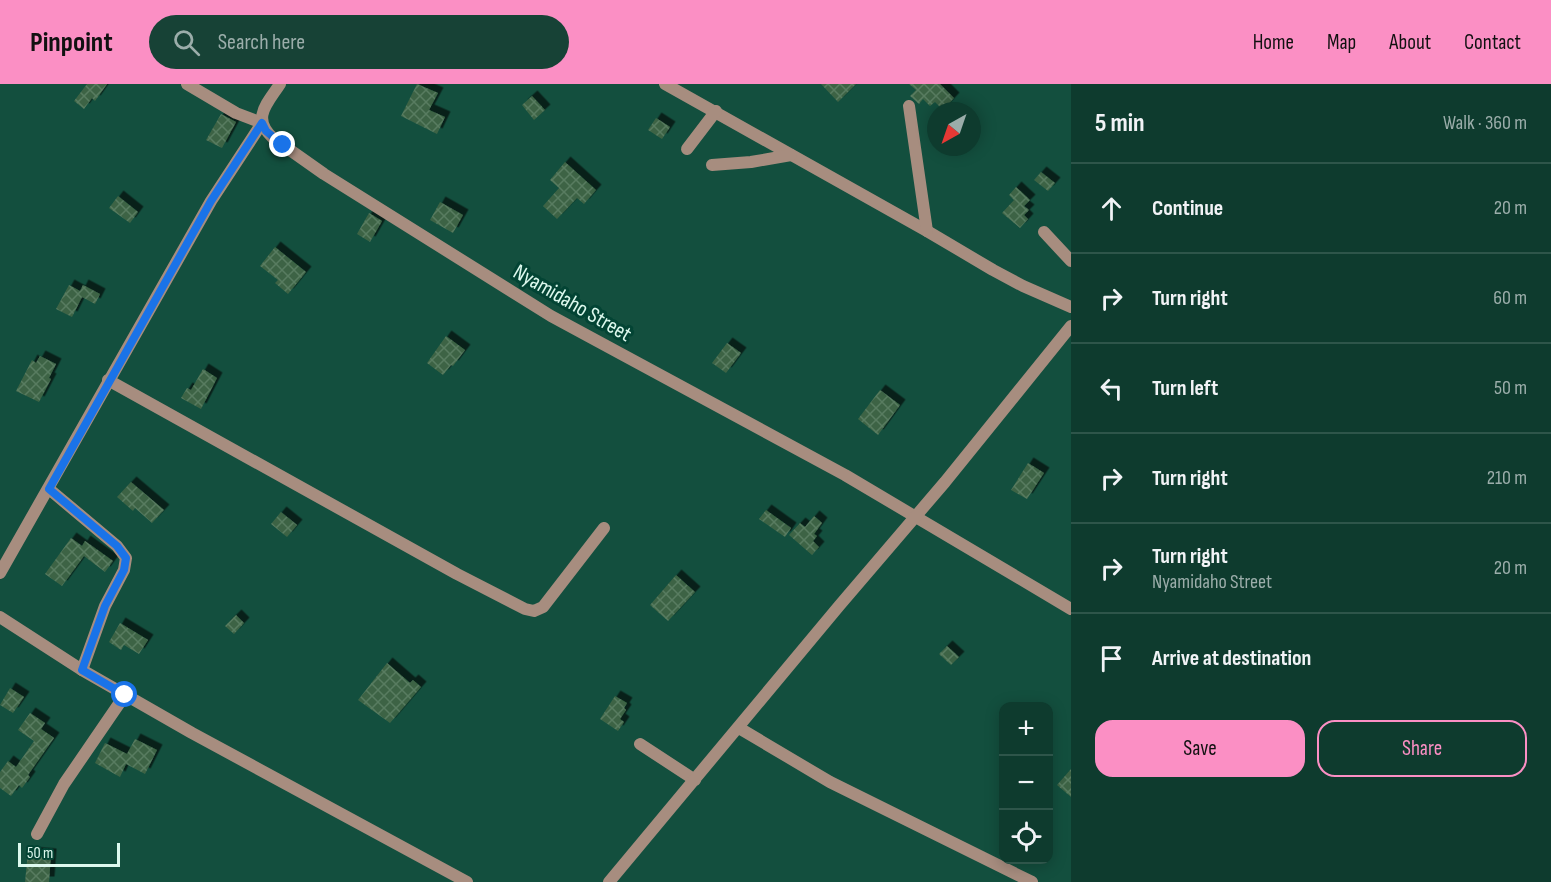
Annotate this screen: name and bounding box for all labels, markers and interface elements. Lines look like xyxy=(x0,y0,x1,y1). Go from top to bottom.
search box xyxy=(149,15,569,69)
text: Pinpoint xyxy=(30,26,113,59)
icon: search xyxy=(170,26,203,59)
text: Search here xyxy=(218,29,305,56)
text: Home xyxy=(1253,30,1294,55)
text: Map xyxy=(1327,30,1356,55)
text: About xyxy=(1389,30,1431,55)
text: Contact xyxy=(1464,30,1521,55)
north arrow xyxy=(927,102,981,156)
text: 5 min xyxy=(1095,108,1145,139)
text: Walk · 360 m xyxy=(1443,111,1527,135)
route end xyxy=(269,131,295,157)
icon: ahead xyxy=(1095,192,1128,225)
text: Continue xyxy=(1152,195,1223,222)
text: 20 m xyxy=(1494,196,1527,220)
street label: Nyamidaho Street xyxy=(508,259,636,348)
icon: right xyxy=(1095,282,1128,315)
text: Turn right xyxy=(1152,285,1228,312)
text: 60 m xyxy=(1493,286,1527,310)
icon: left xyxy=(1095,372,1128,405)
text: Turn left xyxy=(1152,375,1218,402)
text: 50 m xyxy=(1494,376,1527,400)
icon: right xyxy=(1095,462,1128,495)
text: Turn right xyxy=(1152,465,1228,492)
text: 210 m xyxy=(1487,466,1527,490)
text: Turn right xyxy=(1152,543,1228,570)
icon: right xyxy=(1095,552,1128,585)
text: 20 m xyxy=(1494,556,1527,580)
text: Nyamidaho Street xyxy=(1152,570,1272,594)
icon: arrive xyxy=(1095,642,1128,675)
text: Arrive at destination xyxy=(1152,645,1311,672)
route start xyxy=(111,681,137,707)
map controls xyxy=(999,702,1053,864)
button: + xyxy=(999,702,1053,756)
button: Save xyxy=(1095,720,1305,777)
button: Share xyxy=(1317,720,1527,777)
button: − xyxy=(999,756,1053,810)
button: locate xyxy=(999,810,1053,864)
scale bar xyxy=(18,840,120,868)
text: 50 m xyxy=(27,844,53,863)

